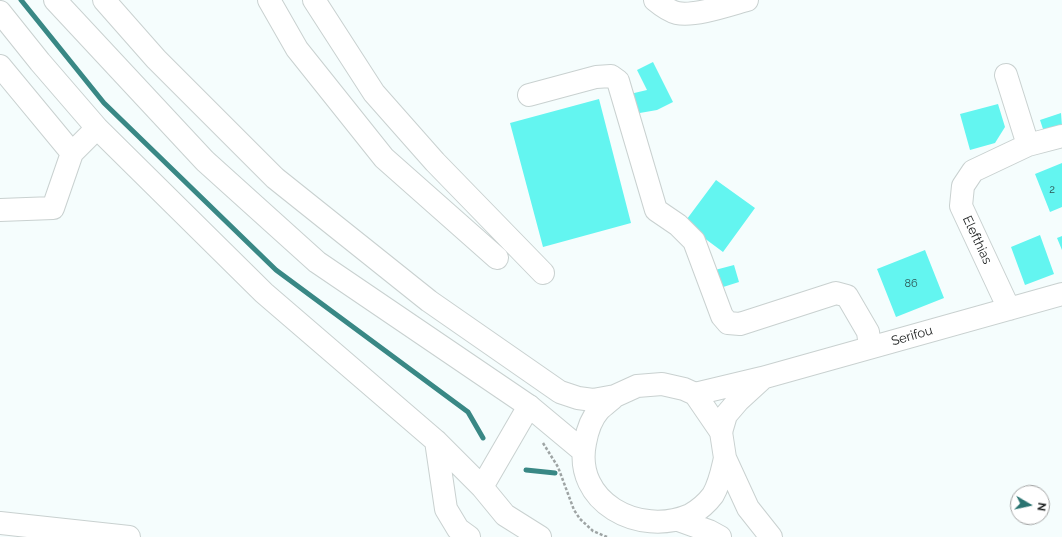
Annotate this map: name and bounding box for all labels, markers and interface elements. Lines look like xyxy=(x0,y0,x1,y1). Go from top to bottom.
house number: 2 xyxy=(1049,183,1055,197)
street label: Elefthias xyxy=(959,213,995,267)
house number: 86 xyxy=(904,277,918,291)
street label: Serifou xyxy=(889,323,935,349)
north arrow xyxy=(1010,485,1050,525)
text: N xyxy=(1034,502,1048,512)

